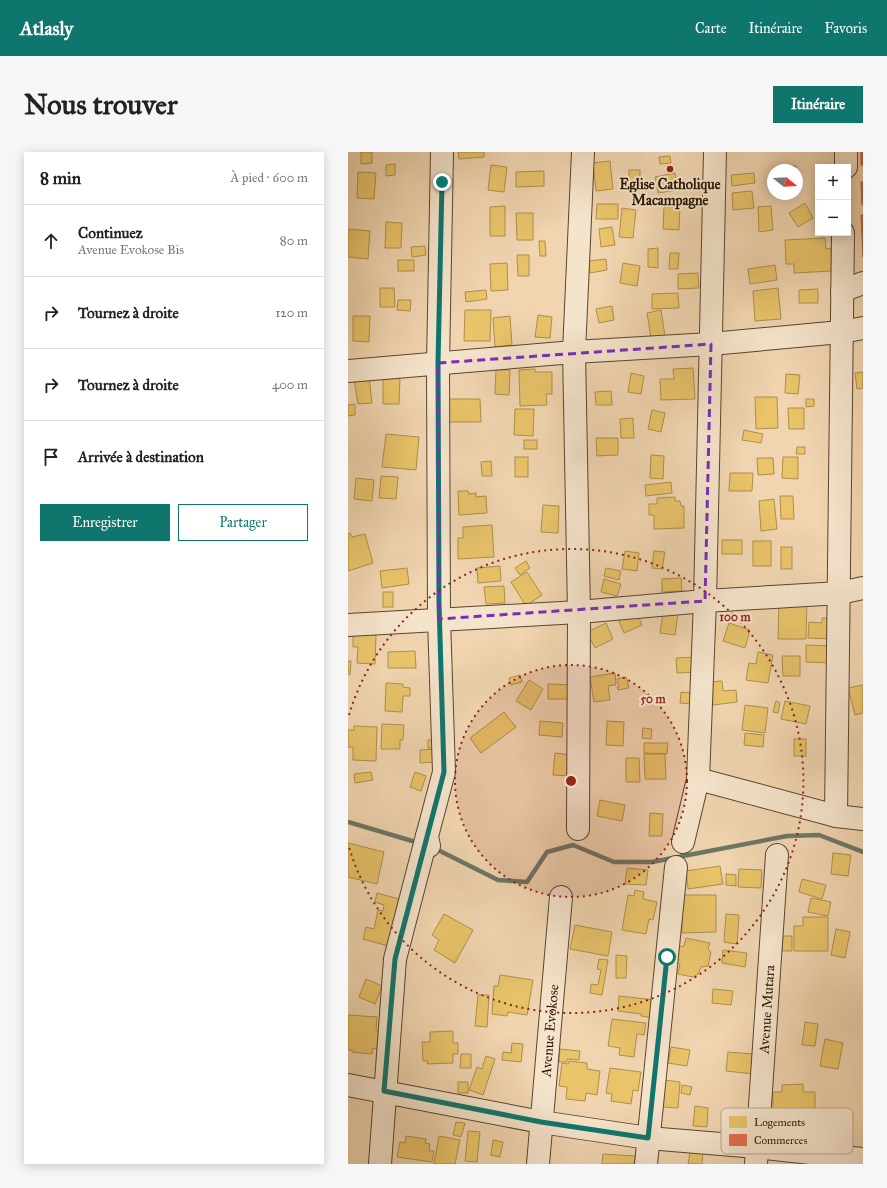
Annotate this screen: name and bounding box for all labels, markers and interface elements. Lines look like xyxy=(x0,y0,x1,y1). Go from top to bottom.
text: Atlasly xyxy=(20,17,73,40)
text: Carte xyxy=(695,20,727,37)
text: Itinéraire xyxy=(749,20,802,37)
text: Favoris xyxy=(824,20,867,37)
button: Itinéraire xyxy=(773,86,863,123)
text: Nous trouver xyxy=(24,87,177,122)
marker: Eglise Catholique Macampagne xyxy=(665,164,675,174)
north arrow xyxy=(767,164,803,200)
map controls xyxy=(815,164,851,236)
button: + xyxy=(815,164,851,200)
text: 8 min xyxy=(40,168,81,189)
text: À pied · 600 m xyxy=(231,170,308,186)
route end xyxy=(433,173,451,191)
place label: Eglise Catholique Macampagne xyxy=(620,176,721,210)
button: − xyxy=(815,200,851,236)
text: Continuez xyxy=(78,224,143,242)
icon: ahead xyxy=(40,230,62,252)
text: 80 m xyxy=(280,233,308,249)
text: Avenue Evokose Bis xyxy=(78,242,184,258)
icon: right xyxy=(40,302,62,324)
text: Tournez à droite xyxy=(78,304,179,322)
text: 120 m xyxy=(275,305,308,321)
icon: right xyxy=(40,374,62,396)
text: Tournez à droite xyxy=(78,376,179,394)
text: 400 m xyxy=(272,377,308,393)
icon: arrive xyxy=(40,446,62,468)
text: Arrivée à destination xyxy=(78,448,204,466)
button: Enregistrer xyxy=(40,504,170,541)
button: Partager xyxy=(178,504,308,541)
text: 100 m xyxy=(719,610,752,624)
text: 50 m xyxy=(640,692,667,706)
centre of rings xyxy=(564,774,578,788)
route start xyxy=(658,948,676,966)
street label: Avenue Mutara xyxy=(755,964,778,1055)
street label: Avenue Evokose xyxy=(537,983,562,1079)
legend xyxy=(721,1108,853,1154)
text: Logements xyxy=(754,1116,805,1129)
text: Commerces xyxy=(754,1134,807,1147)

